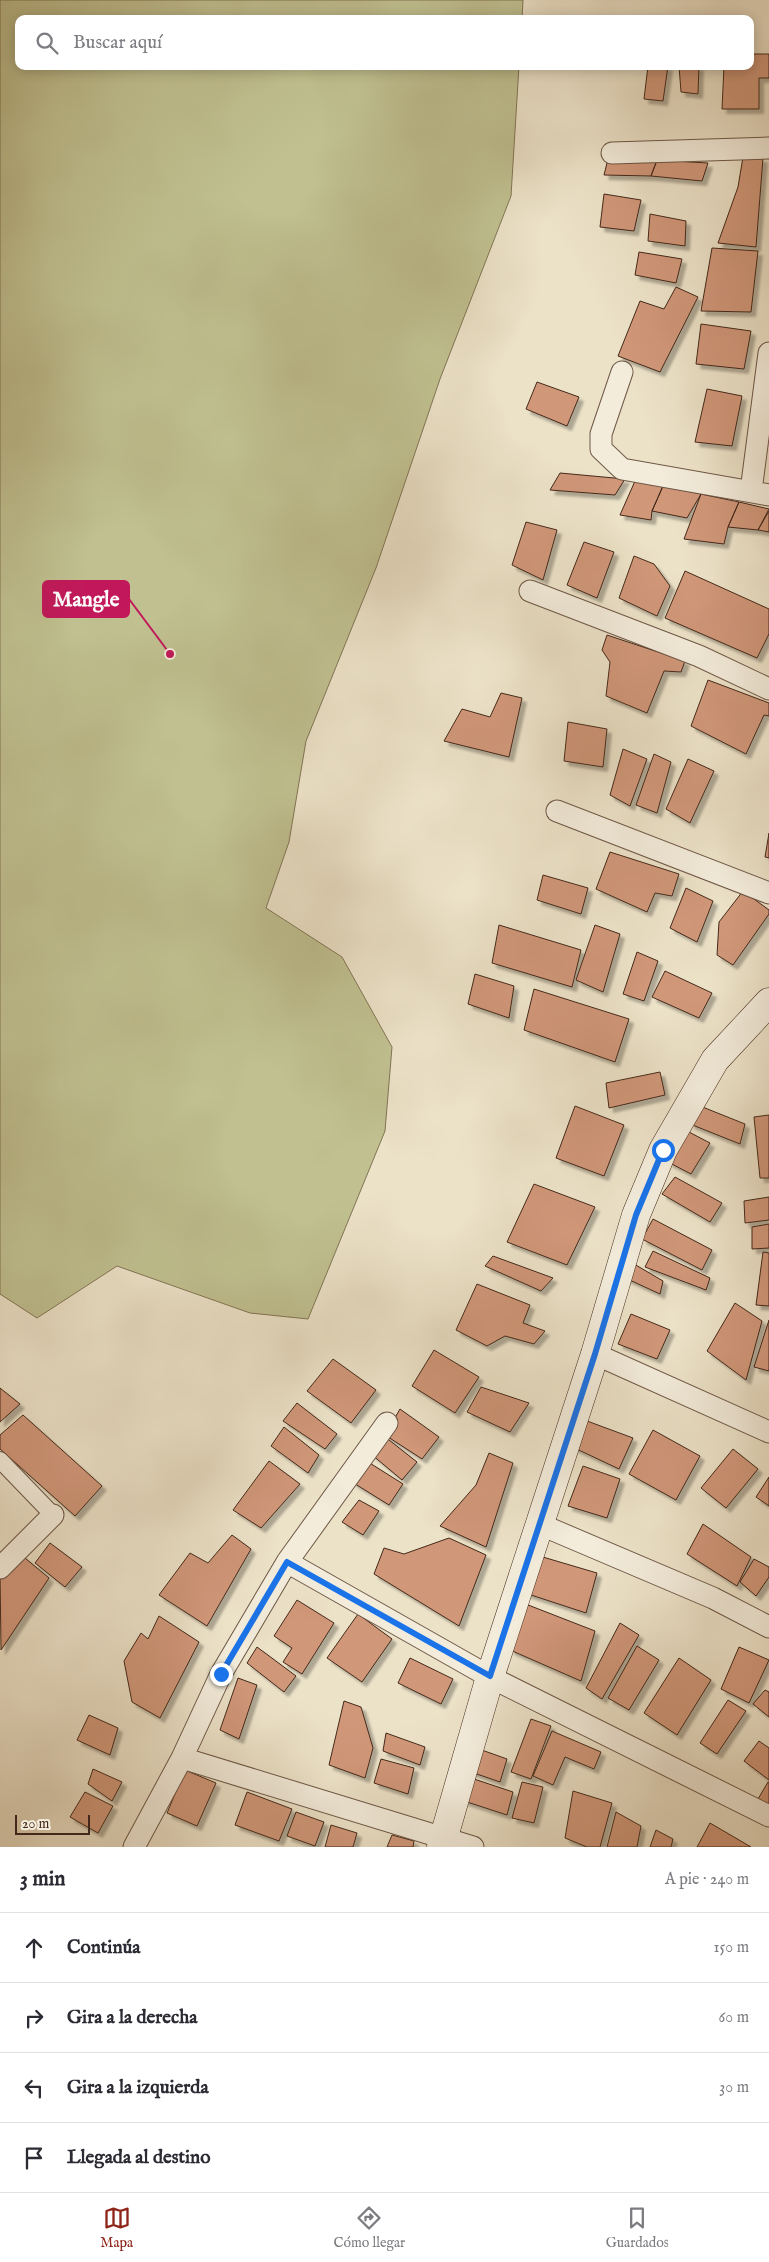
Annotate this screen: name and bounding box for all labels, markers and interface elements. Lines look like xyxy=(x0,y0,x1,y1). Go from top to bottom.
search box xyxy=(15,15,754,70)
icon: search xyxy=(33,29,61,57)
text: Buscar aquí xyxy=(73,31,162,55)
callout: Mangle xyxy=(43,581,129,617)
text: Mangle xyxy=(53,587,120,614)
route start xyxy=(652,1139,675,1162)
route end xyxy=(210,1663,233,1686)
scale bar xyxy=(15,1812,90,1835)
text: 20 m xyxy=(22,1815,49,1833)
text: 3 min xyxy=(20,1866,65,1893)
text: A pie · 240 m xyxy=(665,1870,749,1890)
icon: ahead xyxy=(20,1934,48,1962)
text: Continúa xyxy=(67,1936,141,1960)
text: 150 m xyxy=(714,1938,749,1958)
icon: right xyxy=(20,2004,48,2032)
text: Gira a la derecha xyxy=(67,2006,197,2030)
text: 60 m xyxy=(719,2008,749,2028)
icon: left xyxy=(20,2074,48,2102)
text: Gira a la izquierda xyxy=(67,2076,209,2100)
text: 30 m xyxy=(719,2078,749,2098)
icon: arrive xyxy=(20,2144,48,2172)
text: Llegada al destino xyxy=(67,2146,210,2170)
tab: Mapa xyxy=(100,2204,133,2252)
tab: Cómo llegar xyxy=(334,2204,405,2252)
tab: Guardados xyxy=(606,2204,669,2252)

